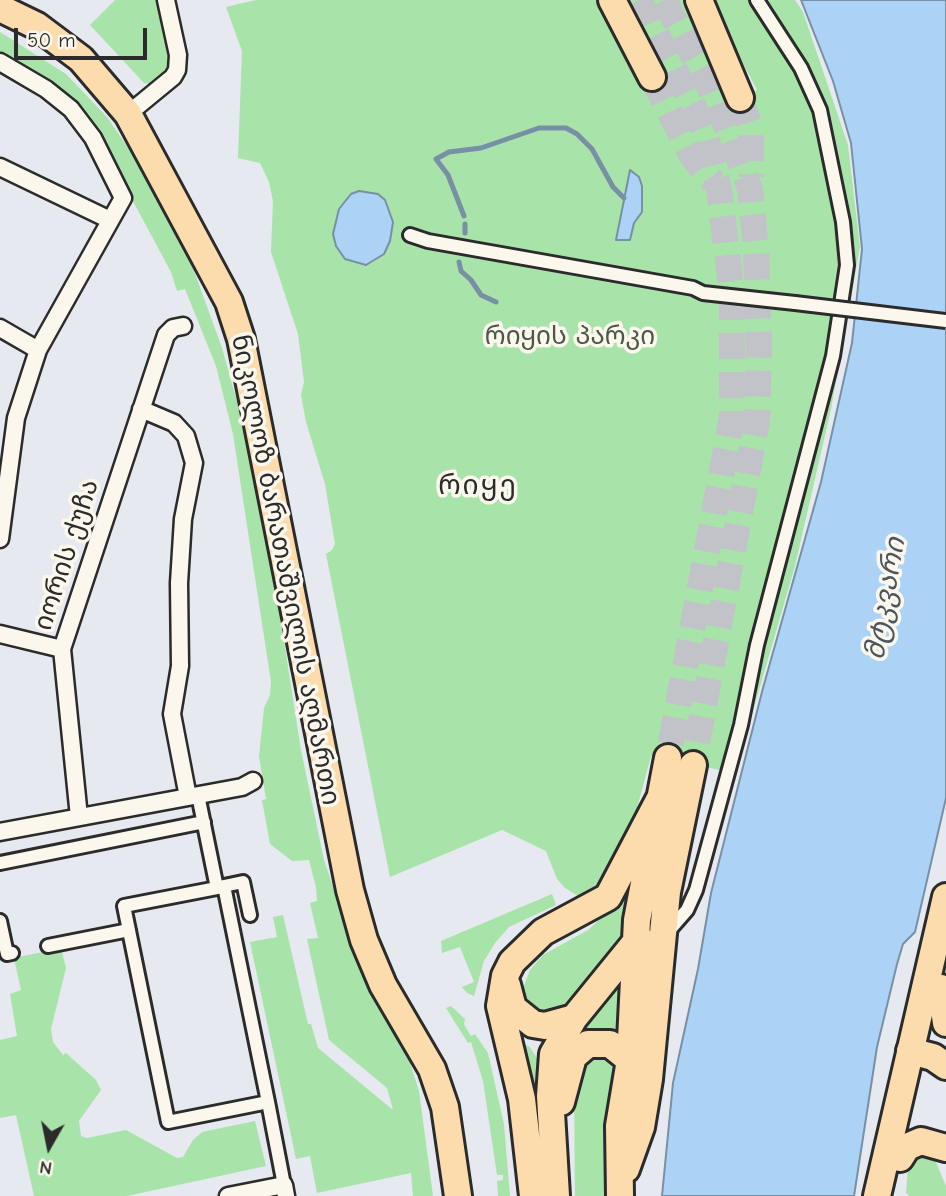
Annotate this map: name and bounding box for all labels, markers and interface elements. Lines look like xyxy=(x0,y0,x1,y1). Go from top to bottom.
scale bar xyxy=(18,14,150,58)
text: 50 m xyxy=(27,28,76,52)
park label: რიყის პარკი xyxy=(485,321,655,353)
street label: ნიკოლოზ ბარათაშვილის აღმართი xyxy=(224,332,346,808)
district label: რიყე xyxy=(439,469,517,503)
street label: იორის ქუჩა xyxy=(28,476,106,634)
water label: მტკვარი xyxy=(859,535,913,663)
north arrow xyxy=(14,1112,84,1182)
text: N xyxy=(38,1156,54,1180)

